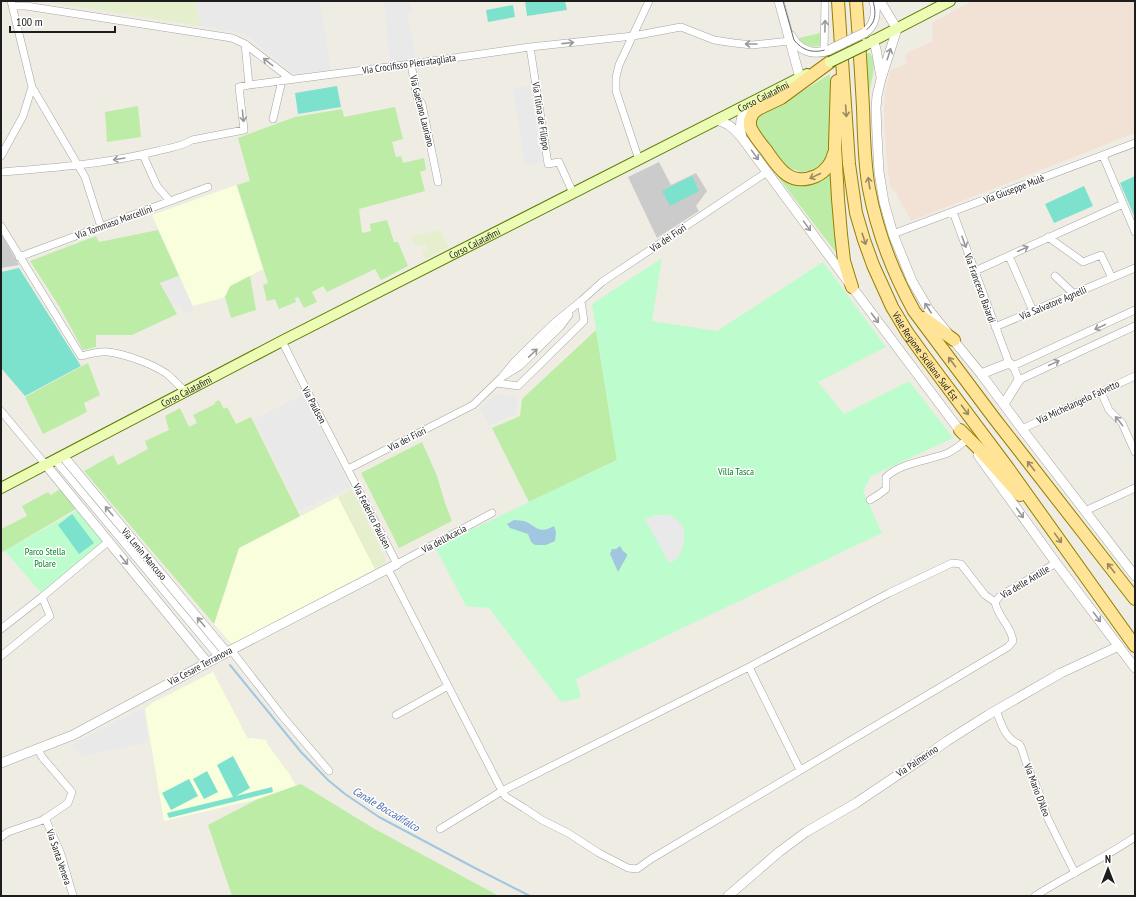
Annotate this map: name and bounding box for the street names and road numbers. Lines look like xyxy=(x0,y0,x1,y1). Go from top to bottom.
street label: Via Crocifisso Pietratagliata xyxy=(360,51,457,77)
street label: Via Gaetano Lauriano xyxy=(407,73,437,148)
street label: Corso Calatafimi xyxy=(735,78,791,115)
street label: Via Titina de Filippo xyxy=(529,80,553,151)
street label: Via Giuseppe Mulè xyxy=(981,171,1046,207)
street label: Via Tommaso Marcellini xyxy=(73,202,154,242)
street label: Via dei Fiori xyxy=(646,221,689,255)
street label: Corso Calatafimi xyxy=(447,225,502,262)
street label: Via Francesco Baiardi xyxy=(961,251,999,325)
street label: Via Salvatore Agnelli xyxy=(1017,283,1088,323)
street label: Viale Regione Siciliana Sud Est xyxy=(889,308,962,403)
street label: Corso Calatafimi xyxy=(158,372,214,410)
street label: Via Michelangelo Falvetto xyxy=(1034,377,1121,427)
street label: Via Paulsen xyxy=(298,384,329,426)
street label: Via dei Fiori xyxy=(385,424,428,455)
street label: Via Federico Paulsen xyxy=(350,480,394,551)
street label: Via dell'Acacia xyxy=(419,522,469,557)
street label: Via Lenin Mancuso xyxy=(118,524,170,583)
street label: Via delle Antille xyxy=(997,562,1052,602)
street label: Via Cesare Terranova xyxy=(165,644,234,689)
street label: Via Palmerino xyxy=(893,742,940,780)
street label: Via Mario D'Aleo xyxy=(1021,761,1053,818)
street label: Via Santa Venera xyxy=(43,827,75,886)

